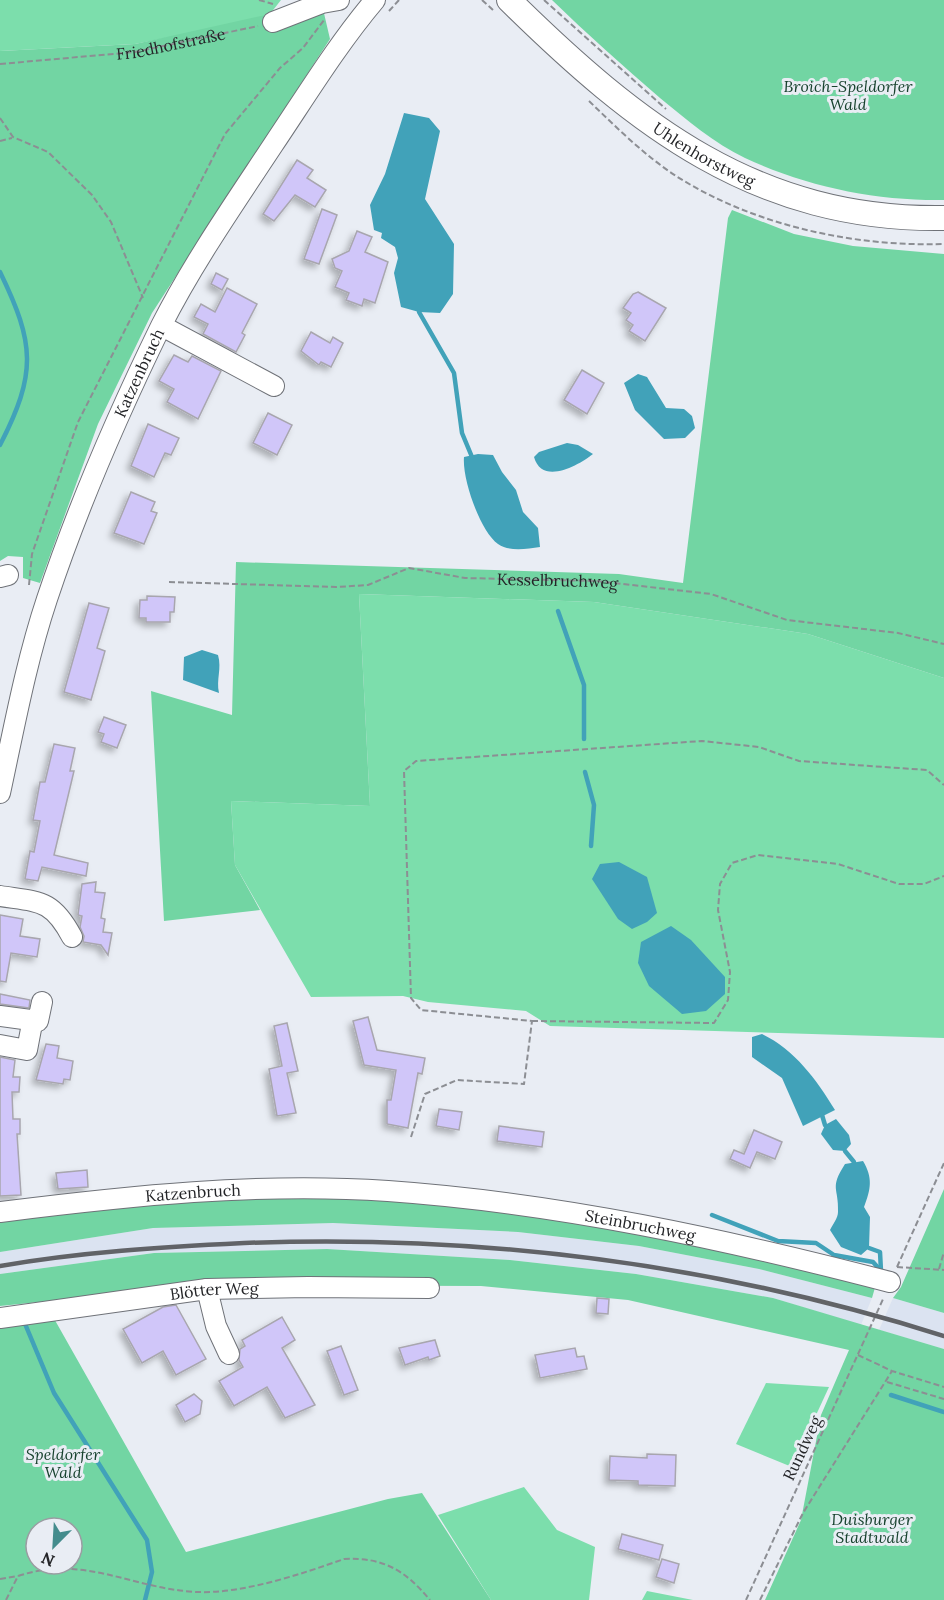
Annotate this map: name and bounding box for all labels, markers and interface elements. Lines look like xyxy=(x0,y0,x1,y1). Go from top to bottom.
street label: Friedhofstraße xyxy=(115,23,227,64)
park label: Broich-Speldorfer Wald xyxy=(783,76,913,114)
street label: Uhlenhorstweg xyxy=(649,118,759,192)
street label: Katzenbruch xyxy=(110,325,168,420)
street label: Kesselbruchweg xyxy=(497,569,620,594)
street label: Katzenbruch xyxy=(144,1180,242,1206)
street label: Steinbruchweg xyxy=(584,1205,699,1246)
street label: Blötter Weg xyxy=(169,1278,260,1304)
street label: Rundweg xyxy=(778,1411,826,1483)
park label: Speldorfer Wald xyxy=(26,1444,101,1482)
park label: Duisburger Stadtwald xyxy=(831,1509,913,1547)
north arrow xyxy=(24,1516,84,1576)
text: N xyxy=(38,1548,58,1571)

